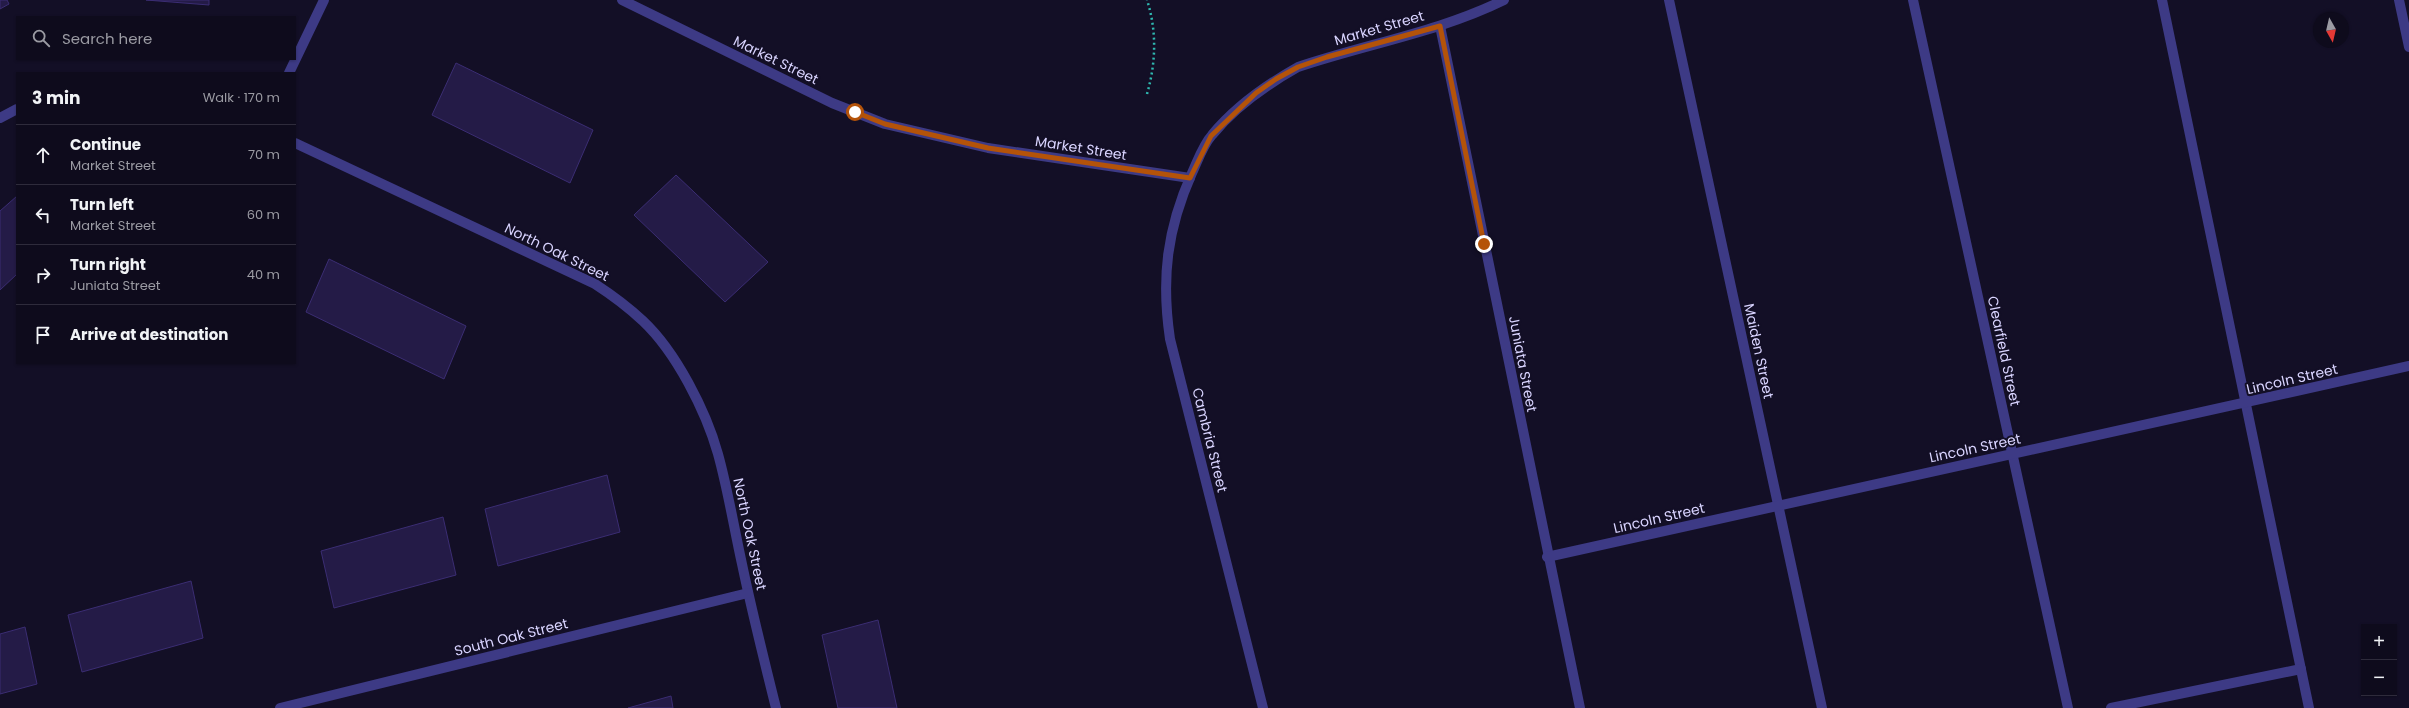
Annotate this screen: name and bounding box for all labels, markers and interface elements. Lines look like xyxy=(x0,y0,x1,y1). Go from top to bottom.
street label: Market Street xyxy=(1332,6,1426,50)
north arrow xyxy=(2313,12,2349,48)
search box xyxy=(16,16,296,60)
icon: search xyxy=(30,27,52,49)
text: Search here xyxy=(62,28,152,49)
street label: Market Street xyxy=(730,31,822,89)
text: 3 min xyxy=(32,86,80,110)
text: Walk · 170 m xyxy=(203,88,280,107)
route start xyxy=(846,103,864,121)
street label: Market Street xyxy=(1034,131,1128,165)
text: Continue xyxy=(70,134,141,155)
icon: ahead xyxy=(32,144,54,166)
text: 70 m xyxy=(248,145,280,164)
text: Market Street xyxy=(70,156,156,175)
text: Turn left xyxy=(70,194,134,215)
icon: left xyxy=(32,204,54,226)
text: 60 m xyxy=(247,205,280,224)
text: Market Street xyxy=(70,216,156,235)
street label: North Oak Street xyxy=(501,218,613,286)
route end xyxy=(1475,235,1493,253)
text: Turn right xyxy=(70,254,146,275)
icon: right xyxy=(32,264,54,286)
text: 40 m xyxy=(247,265,280,284)
text: Juniata Street xyxy=(70,276,161,295)
street label: Clearfield Street xyxy=(1983,294,2025,408)
street label: Maiden Street xyxy=(1739,302,1779,400)
street label: Juniata Street xyxy=(1504,314,1542,414)
icon: arrive xyxy=(32,324,54,346)
text: Arrive at destination xyxy=(70,324,228,345)
street label: Lincoln Street xyxy=(2244,359,2340,399)
street label: Cambria Street xyxy=(1187,386,1233,494)
street label: Lincoln Street xyxy=(1927,429,2023,467)
street label: North Oak Street xyxy=(728,476,772,592)
street label: Lincoln Street xyxy=(1611,498,1707,538)
street label: South Oak Street xyxy=(452,613,570,661)
map controls xyxy=(2361,624,2397,696)
button: + xyxy=(2361,624,2397,660)
button: − xyxy=(2361,660,2397,696)

